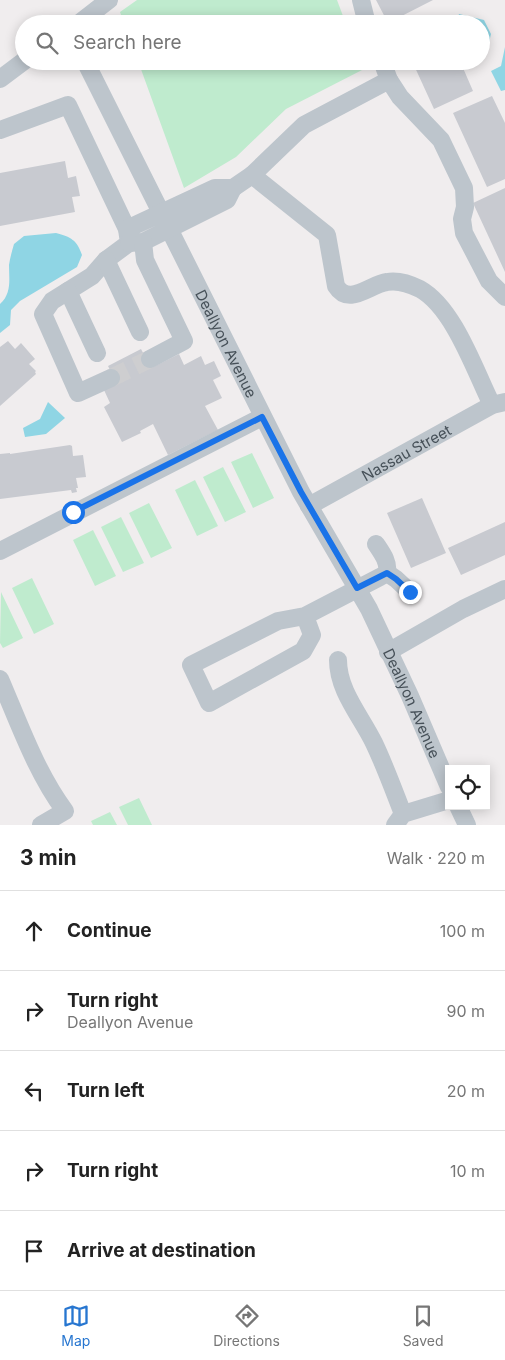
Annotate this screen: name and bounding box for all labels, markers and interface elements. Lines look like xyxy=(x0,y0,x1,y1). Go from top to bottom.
search box xyxy=(15,15,490,70)
icon: search xyxy=(33,29,61,57)
text: Search here xyxy=(73,31,182,54)
street label: Deallyon Avenue xyxy=(192,286,262,401)
street label: Nassau Street xyxy=(358,420,454,485)
route start xyxy=(62,501,85,524)
route end xyxy=(399,581,422,604)
street label: Deallyon Avenue xyxy=(379,645,445,761)
map controls xyxy=(445,765,490,810)
button: locate xyxy=(445,765,490,810)
text: 3 min xyxy=(20,845,76,870)
text: Walk · 220 m xyxy=(387,848,485,868)
icon: ahead xyxy=(20,917,48,945)
text: Continue xyxy=(67,919,152,942)
text: 100 m xyxy=(440,921,485,941)
text: Turn right xyxy=(67,989,158,1012)
icon: right xyxy=(20,997,48,1025)
text: 90 m xyxy=(446,1001,485,1021)
text: Deallyon Avenue xyxy=(67,1012,193,1032)
icon: left xyxy=(20,1077,48,1105)
text: Turn left xyxy=(67,1079,145,1102)
text: 20 m xyxy=(447,1081,485,1101)
icon: right xyxy=(20,1157,48,1185)
text: Turn right xyxy=(67,1159,158,1182)
text: 10 m xyxy=(450,1161,485,1181)
icon: arrive xyxy=(20,1237,48,1265)
text: Arrive at destination xyxy=(67,1239,256,1262)
tab: Map xyxy=(61,1302,90,1349)
tab: Directions xyxy=(213,1302,280,1349)
tab: Saved xyxy=(403,1302,444,1349)

